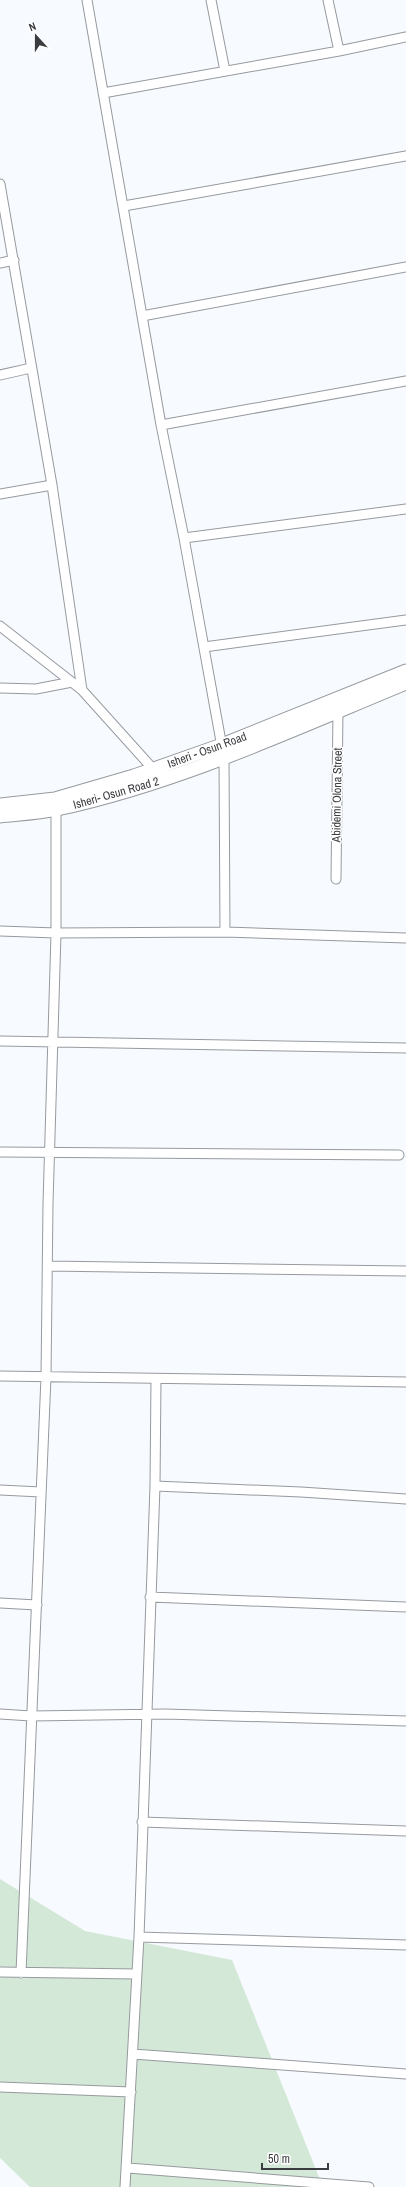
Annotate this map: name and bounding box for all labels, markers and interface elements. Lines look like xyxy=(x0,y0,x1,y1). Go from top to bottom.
north arrow xyxy=(16,16,56,56)
text: N xyxy=(27,19,38,34)
street label: Isheri - Osun Road xyxy=(165,728,249,772)
street label: Abidemi Olona Street xyxy=(328,747,346,843)
street label: Isheri- Osun Road 2 xyxy=(71,773,161,813)
scale bar xyxy=(262,2145,328,2171)
text: 50 m xyxy=(268,2151,290,2167)

